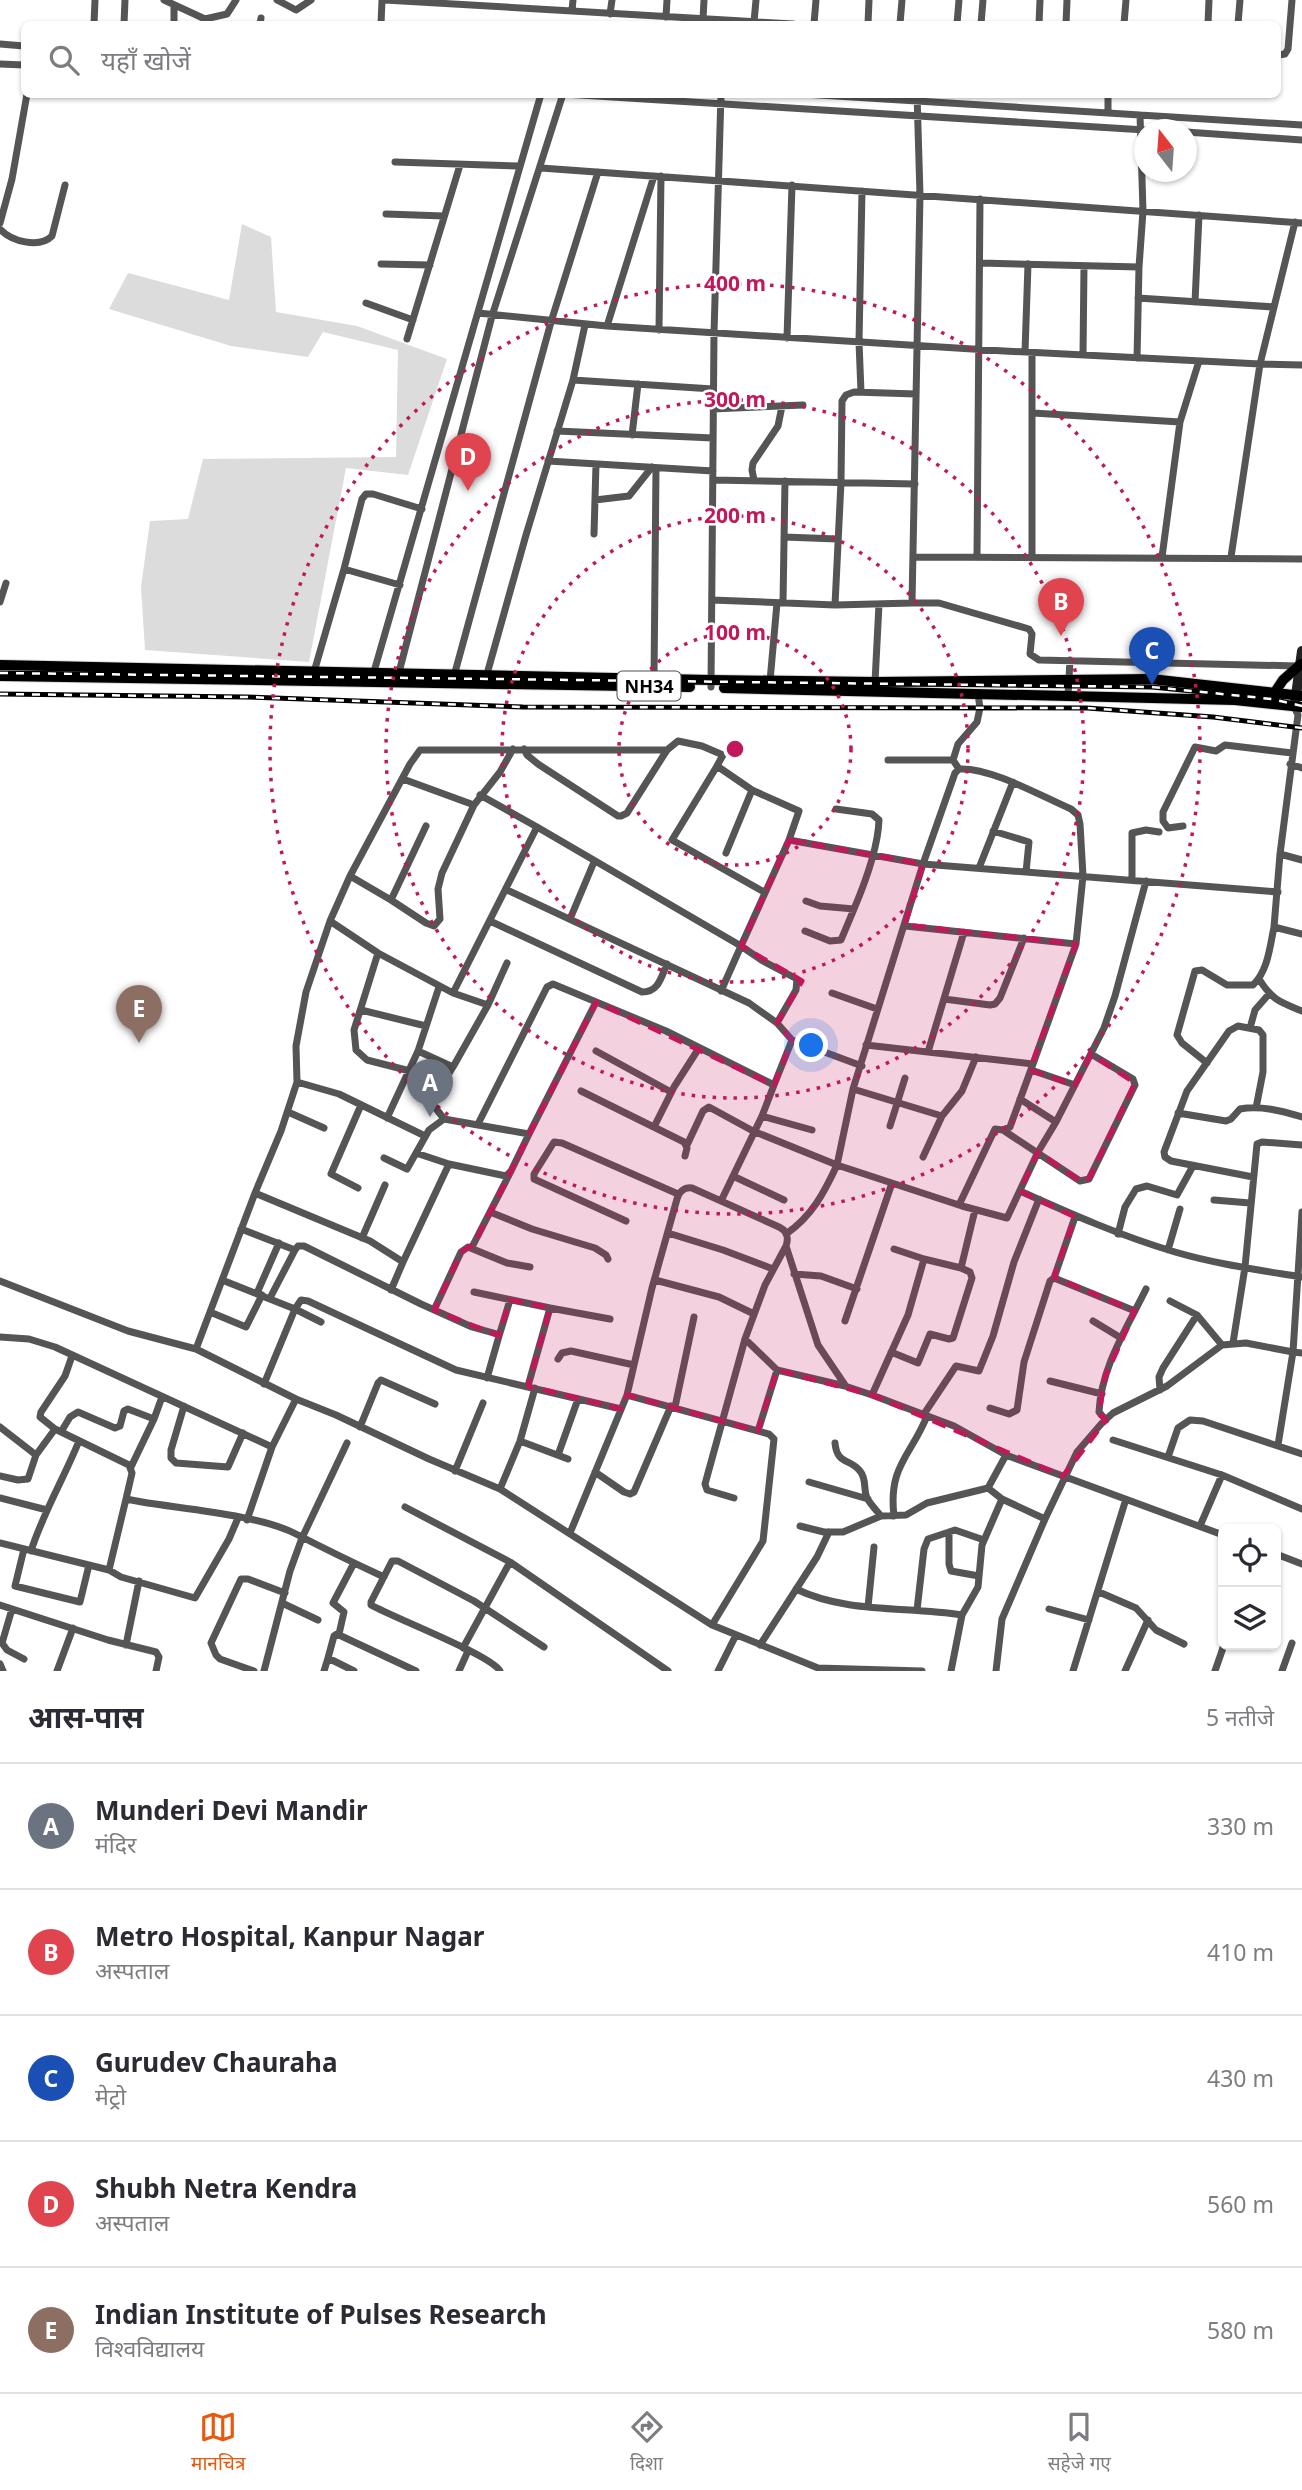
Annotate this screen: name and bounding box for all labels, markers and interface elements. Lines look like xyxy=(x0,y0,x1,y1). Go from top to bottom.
search box xyxy=(21,21,1281,98)
icon: search xyxy=(45,41,83,79)
text: यहाँ खोजें xyxy=(101,42,191,78)
north arrow xyxy=(1134,119,1197,182)
text: 400 m xyxy=(704,269,766,297)
text: 300 m xyxy=(704,385,766,413)
pin: D xyxy=(445,433,491,491)
text: 200 m xyxy=(704,501,766,529)
pin: B xyxy=(1038,578,1084,636)
text: 100 m xyxy=(704,618,766,646)
pin: C xyxy=(1129,627,1175,685)
road number: NH34 xyxy=(618,672,680,700)
centre of rings xyxy=(723,737,747,761)
pin: E xyxy=(116,985,162,1043)
your location xyxy=(794,1028,828,1062)
pin: A xyxy=(407,1059,453,1117)
map controls xyxy=(1218,1524,1281,1650)
button: locate xyxy=(1218,1524,1281,1587)
button: layers xyxy=(1218,1587,1281,1650)
text: आस-पास xyxy=(28,1696,144,1737)
text: 5 नतीजे xyxy=(1206,1701,1274,1733)
text: Munderi Devi Mandir xyxy=(95,1792,368,1828)
text: A xyxy=(43,1810,59,1842)
text: 330 m xyxy=(1207,1810,1274,1842)
text: मंदिर xyxy=(95,1828,136,1860)
text: Metro Hospital, Kanpur Nagar xyxy=(95,1918,484,1954)
text: B xyxy=(43,1936,59,1968)
text: 410 m xyxy=(1207,1936,1274,1968)
text: अस्पताल xyxy=(95,1954,169,1986)
text: Gurudev Chauraha xyxy=(95,2044,338,2080)
text: C xyxy=(44,2062,58,2094)
text: 430 m xyxy=(1207,2062,1274,2094)
text: मेट्रो xyxy=(95,2080,126,2112)
text: Shubh Netra Kendra xyxy=(95,2170,357,2206)
text: D xyxy=(43,2188,59,2220)
text: 560 m xyxy=(1207,2188,1274,2220)
text: अस्पताल xyxy=(95,2206,169,2238)
text: Indian Institute of Pulses Research xyxy=(95,2296,547,2332)
text: E xyxy=(45,2314,57,2346)
text: 580 m xyxy=(1207,2314,1274,2346)
text: विश्वविद्यालय xyxy=(95,2332,204,2364)
tab: मानचित्र xyxy=(191,2408,245,2476)
tab: दिशा xyxy=(628,2408,666,2476)
tab: सहेजे गए xyxy=(1048,2408,1111,2476)

